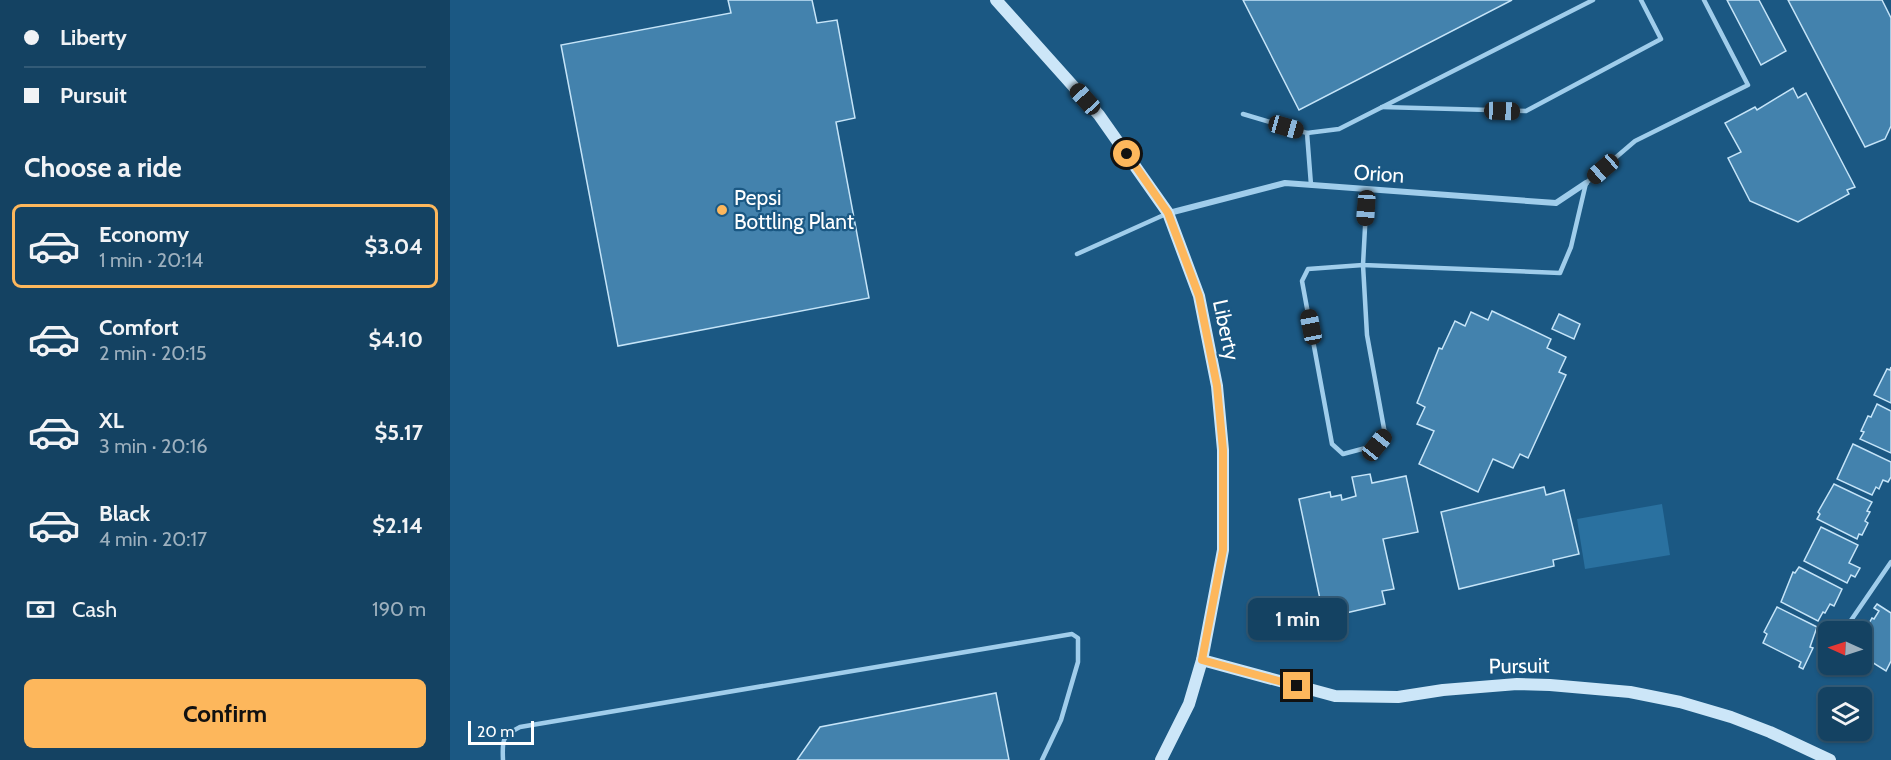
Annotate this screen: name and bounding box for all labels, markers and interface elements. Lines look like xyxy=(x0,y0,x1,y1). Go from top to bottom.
text: Liberty xyxy=(60,24,127,51)
car xyxy=(1066,80,1104,118)
text: Pursuit xyxy=(60,82,127,109)
car xyxy=(1484,101,1520,121)
car xyxy=(1266,113,1306,141)
route start xyxy=(1113,140,1140,167)
car xyxy=(1584,150,1622,188)
text: Choose a ride xyxy=(24,151,182,184)
street label: Orion xyxy=(1353,159,1405,188)
place label: Pepsi Bottling Plant xyxy=(734,185,854,234)
car xyxy=(1356,189,1376,227)
marker: Pepsi Bottling Plant xyxy=(715,203,729,217)
icon: car xyxy=(27,219,81,273)
text: Economy xyxy=(99,221,189,248)
text: $3.04 xyxy=(365,233,423,260)
text: 1 min · 20:14 xyxy=(99,248,203,272)
street label: Liberty xyxy=(1208,297,1245,363)
car xyxy=(1299,308,1323,346)
icon: car xyxy=(27,312,81,366)
text: Comfort xyxy=(99,314,178,341)
text: $4.10 xyxy=(368,326,423,353)
text: 2 min · 20:15 xyxy=(99,341,207,365)
icon: car xyxy=(27,405,81,459)
text: XL xyxy=(99,407,124,434)
text: $5.17 xyxy=(375,419,423,446)
car xyxy=(1359,425,1395,465)
text: 3 min · 20:16 xyxy=(99,434,208,458)
icon: car xyxy=(27,498,81,552)
text: Black xyxy=(99,500,150,527)
text: $2.14 xyxy=(372,512,423,539)
text: 4 min · 20:17 xyxy=(99,527,207,551)
icon: cash xyxy=(24,593,57,626)
text: Cash xyxy=(72,596,117,623)
text: 190 m xyxy=(372,597,426,621)
callout: 1 min xyxy=(1248,599,1346,641)
text: 1 min xyxy=(1275,607,1320,631)
north arrow xyxy=(1818,621,1872,675)
map controls xyxy=(1818,621,1872,741)
street label: Pursuit xyxy=(1488,652,1550,679)
route end xyxy=(1283,672,1310,699)
button: Confirm xyxy=(24,679,426,748)
button: layers xyxy=(1818,687,1872,741)
scale bar xyxy=(468,718,534,746)
text: 20 m xyxy=(477,722,514,741)

